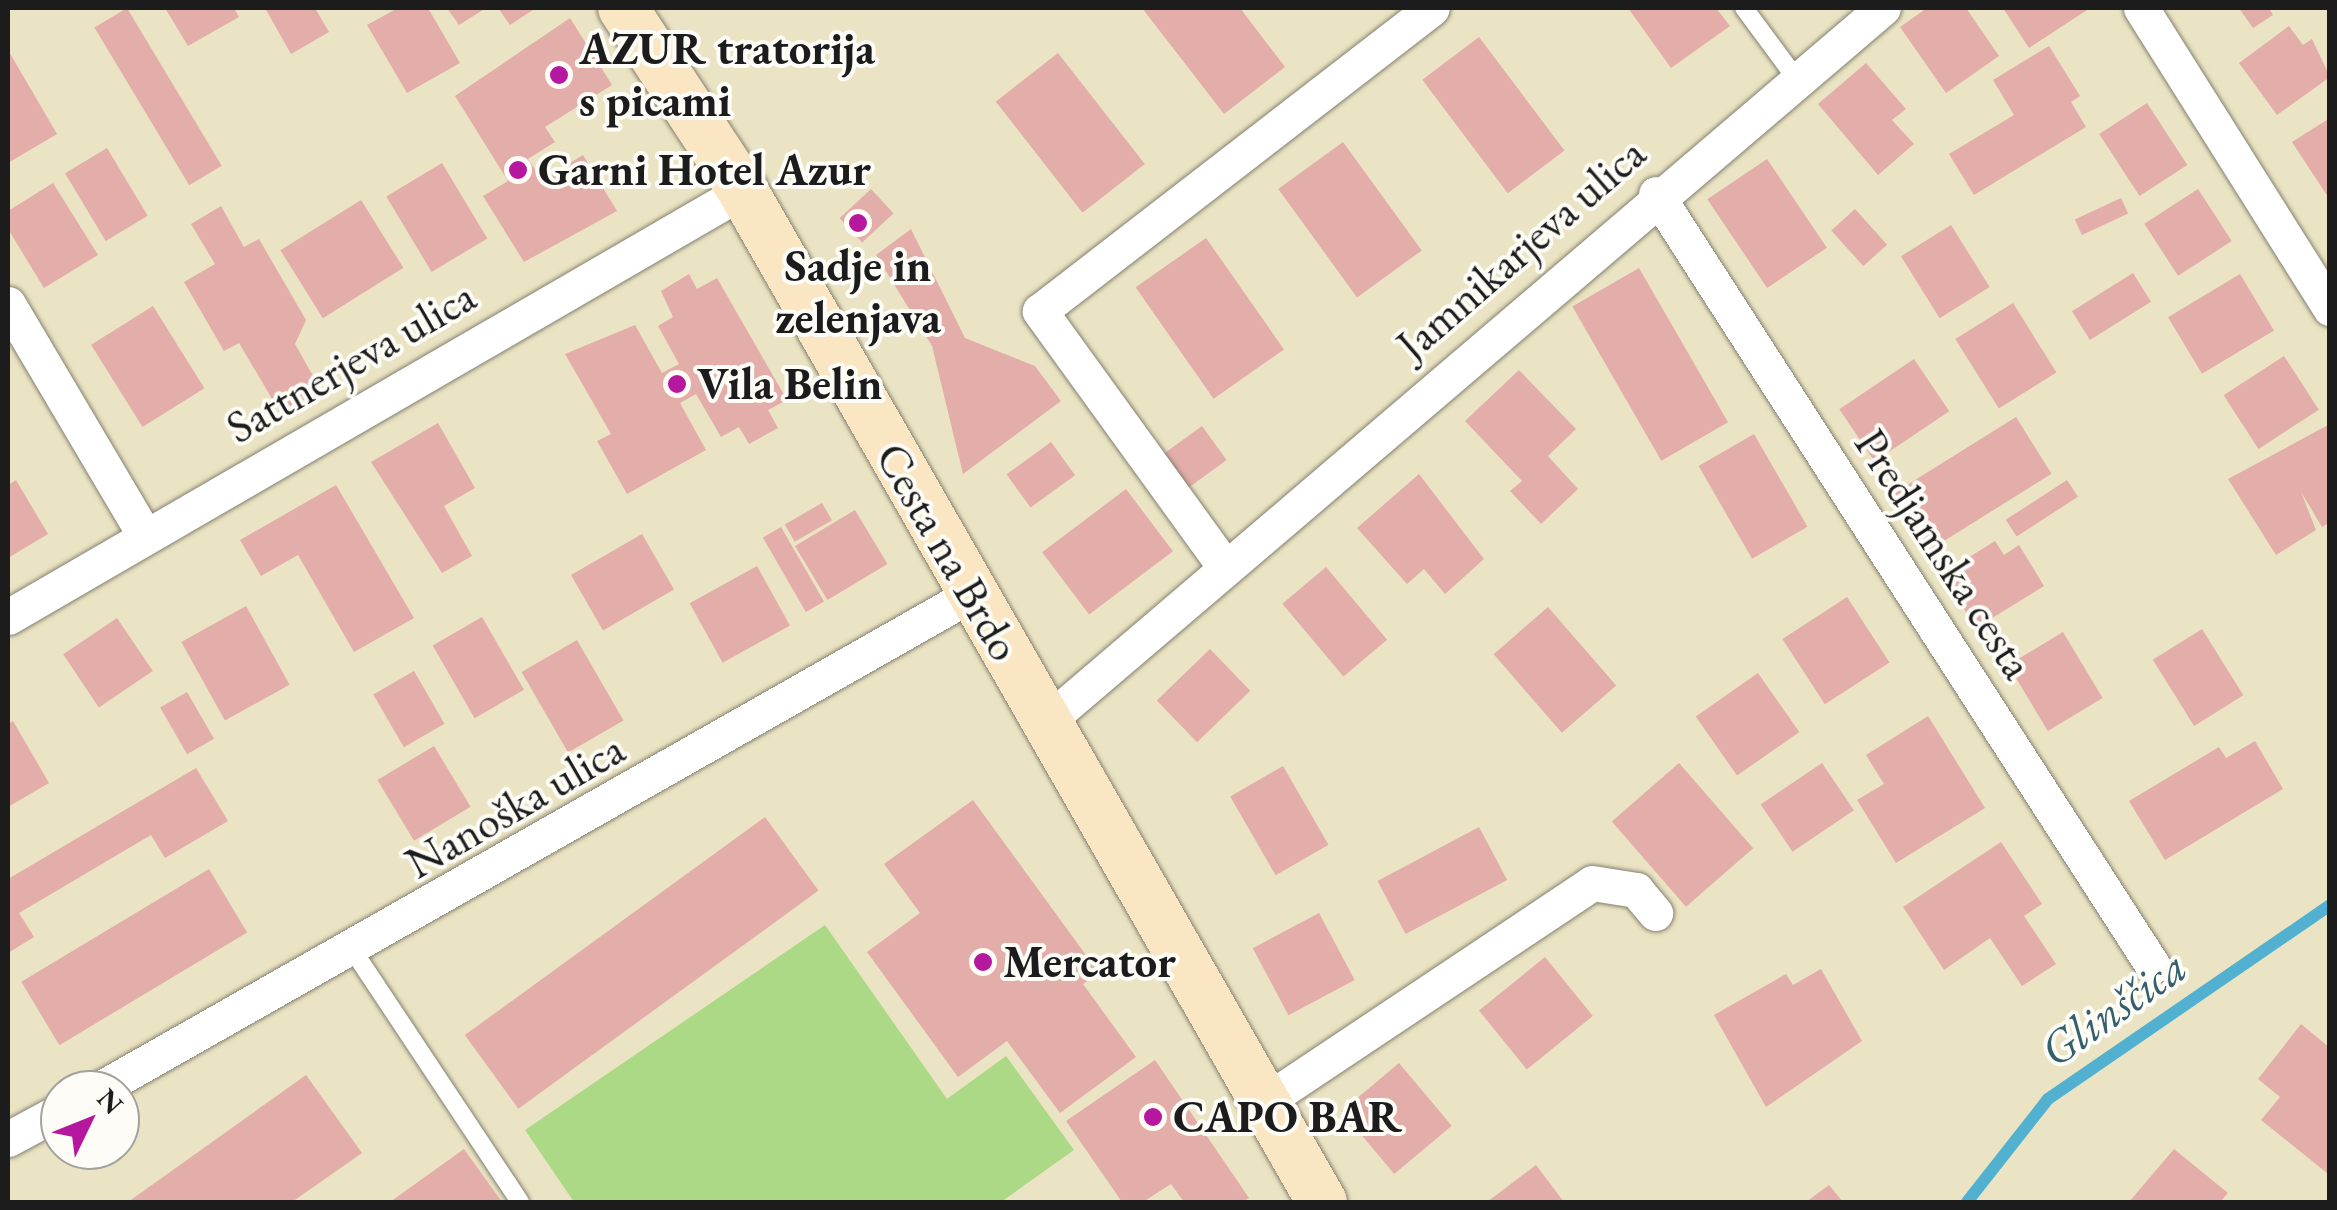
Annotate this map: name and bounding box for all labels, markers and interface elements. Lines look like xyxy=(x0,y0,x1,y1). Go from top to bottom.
place label: AZUR tratorija s picami xyxy=(579,22,875,128)
marker: AZUR tratorija s picami xyxy=(548,64,570,86)
street label: Jamnikarjeva ulica xyxy=(1386,126,1656,372)
place label: Garni Hotel Azur xyxy=(538,143,871,197)
marker: Garni Hotel Azur xyxy=(507,159,529,181)
marker: Sadje in zelenjava xyxy=(847,212,869,234)
place label: Sadje in zelenjava xyxy=(775,239,941,345)
street label: Sattnerjeva ulica xyxy=(217,269,485,455)
place label: Vila Belin xyxy=(697,357,882,411)
marker: Vila Belin xyxy=(666,373,688,395)
street label: Predjamska cesta xyxy=(1843,419,2045,689)
street label: Cesta na Brdo xyxy=(864,434,1032,670)
street label: Nanoška ulica xyxy=(396,722,634,890)
place label: Mercator xyxy=(1003,935,1176,989)
water label: Glinščica xyxy=(2029,937,2197,1079)
marker: Mercator xyxy=(972,951,994,973)
north arrow xyxy=(40,1070,140,1170)
text: N xyxy=(90,1080,131,1121)
place label: CAPO BAR xyxy=(1173,1090,1402,1144)
marker: CAPO BAR xyxy=(1142,1106,1164,1128)

